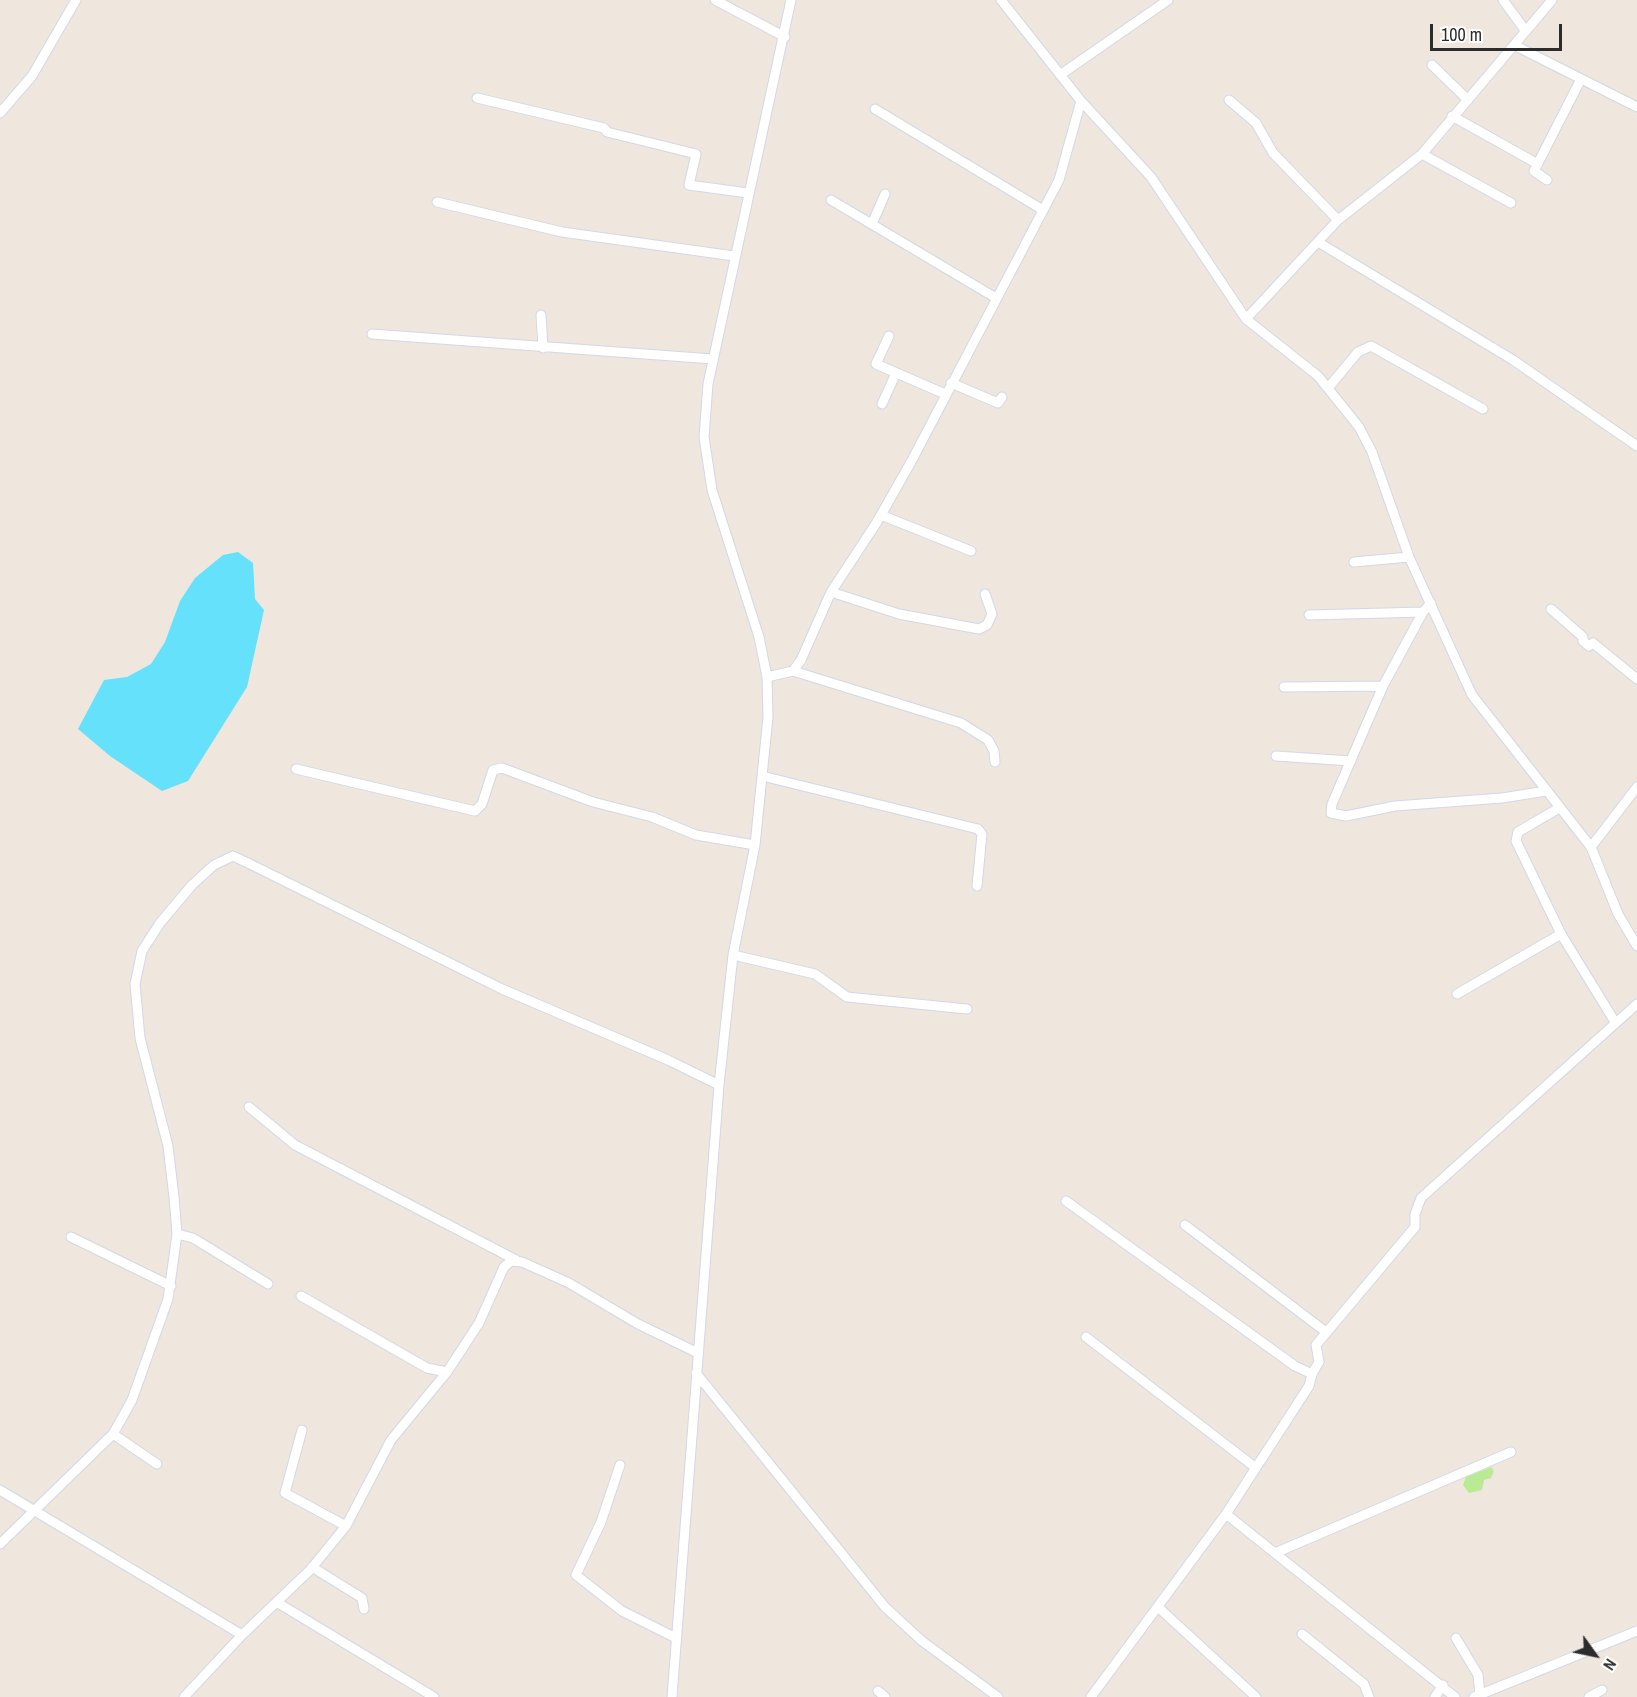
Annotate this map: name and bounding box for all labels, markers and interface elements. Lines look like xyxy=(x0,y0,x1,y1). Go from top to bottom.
scale bar xyxy=(1433,12,1565,50)
text: 100 m xyxy=(1441,22,1482,47)
north arrow xyxy=(1565,1625,1625,1685)
text: N xyxy=(1598,1655,1622,1675)

